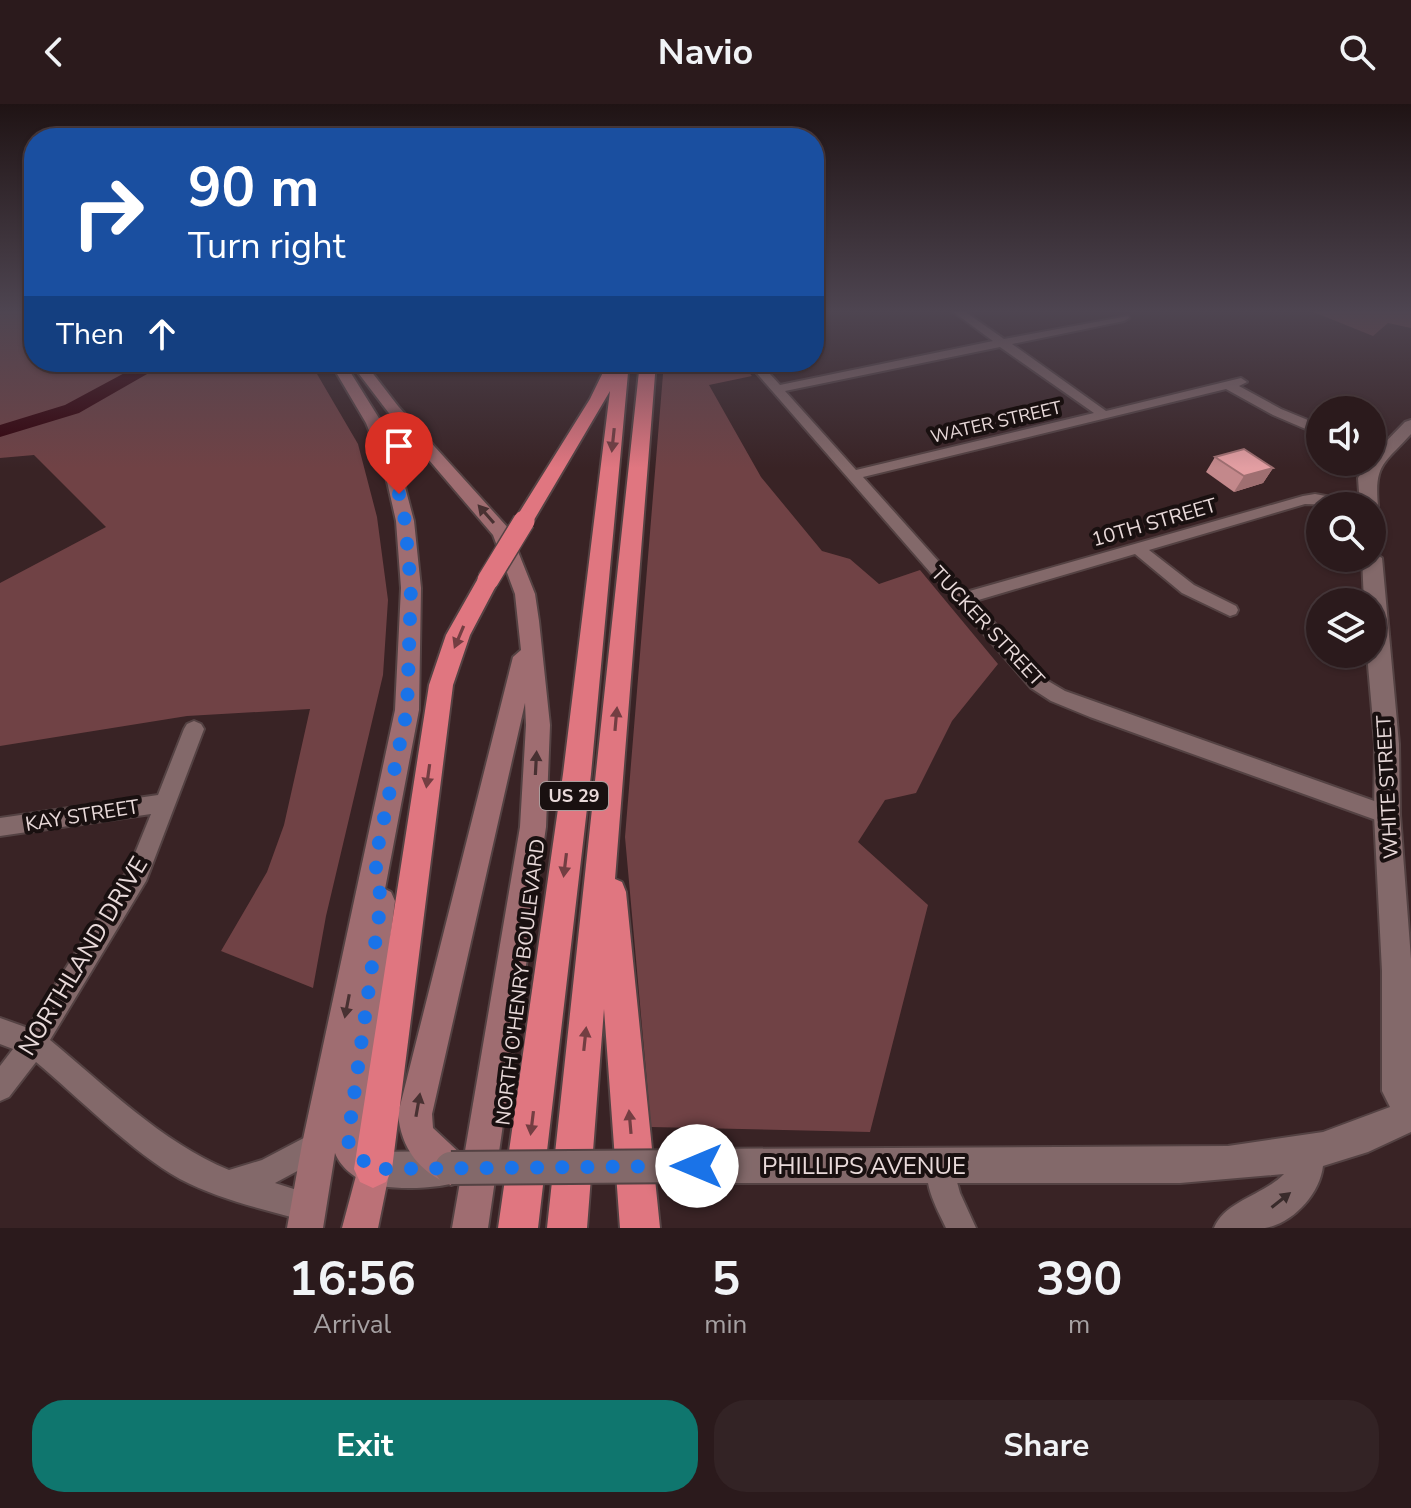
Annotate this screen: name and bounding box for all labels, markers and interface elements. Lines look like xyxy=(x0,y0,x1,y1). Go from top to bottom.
text: Navio xyxy=(658,28,753,77)
icon: back xyxy=(32,30,76,74)
icon: search xyxy=(1335,30,1379,74)
text: 90 m xyxy=(188,149,319,226)
icon: right xyxy=(56,160,160,264)
text: Turn right xyxy=(188,222,345,271)
icon: ahead xyxy=(140,312,184,356)
text: Then xyxy=(56,314,124,355)
street label: WATER STREET xyxy=(928,395,1064,449)
map controls xyxy=(1306,396,1386,668)
button: sound xyxy=(1306,396,1386,476)
pin xyxy=(365,412,433,494)
icon: arrive xyxy=(377,424,421,468)
one-way arrow xyxy=(607,427,620,452)
street label: 10TH STREET xyxy=(1088,492,1220,553)
button: search xyxy=(1306,492,1386,572)
one-way arrow xyxy=(477,505,495,524)
street label: TUCKER STREET xyxy=(925,560,1050,692)
button: layers xyxy=(1306,588,1386,668)
one-way arrow xyxy=(452,625,465,649)
one-way arrow xyxy=(610,706,623,731)
street label: WHITE STREET xyxy=(1370,714,1405,859)
one-way arrow xyxy=(530,750,543,775)
one-way arrow xyxy=(421,764,434,789)
road number: US 29 xyxy=(540,782,608,810)
street label: KAY STREET xyxy=(23,793,141,838)
street label: NORTH O'HENRY BOULEVARD xyxy=(490,837,551,1127)
street label: NORTHLAND DRIVE xyxy=(11,851,155,1061)
one-way arrow xyxy=(559,853,572,878)
one-way arrow xyxy=(340,994,352,1019)
one-way arrow xyxy=(579,1026,592,1051)
one-way arrow xyxy=(412,1092,424,1117)
one-way arrow xyxy=(623,1110,636,1135)
one-way arrow xyxy=(525,1111,538,1136)
position arrow xyxy=(655,1124,739,1208)
street label: PHILLIPS AVENUE xyxy=(762,1150,966,1182)
one-way arrow xyxy=(1271,1191,1292,1208)
text: 16:56 xyxy=(289,1246,416,1312)
text: 5 xyxy=(711,1246,740,1312)
text: 390 xyxy=(1036,1246,1122,1312)
text: Arrival xyxy=(313,1307,391,1342)
text: min xyxy=(704,1307,747,1342)
text: m xyxy=(1068,1307,1090,1342)
button: Exit xyxy=(32,1400,698,1492)
button: Share xyxy=(714,1400,1379,1492)

